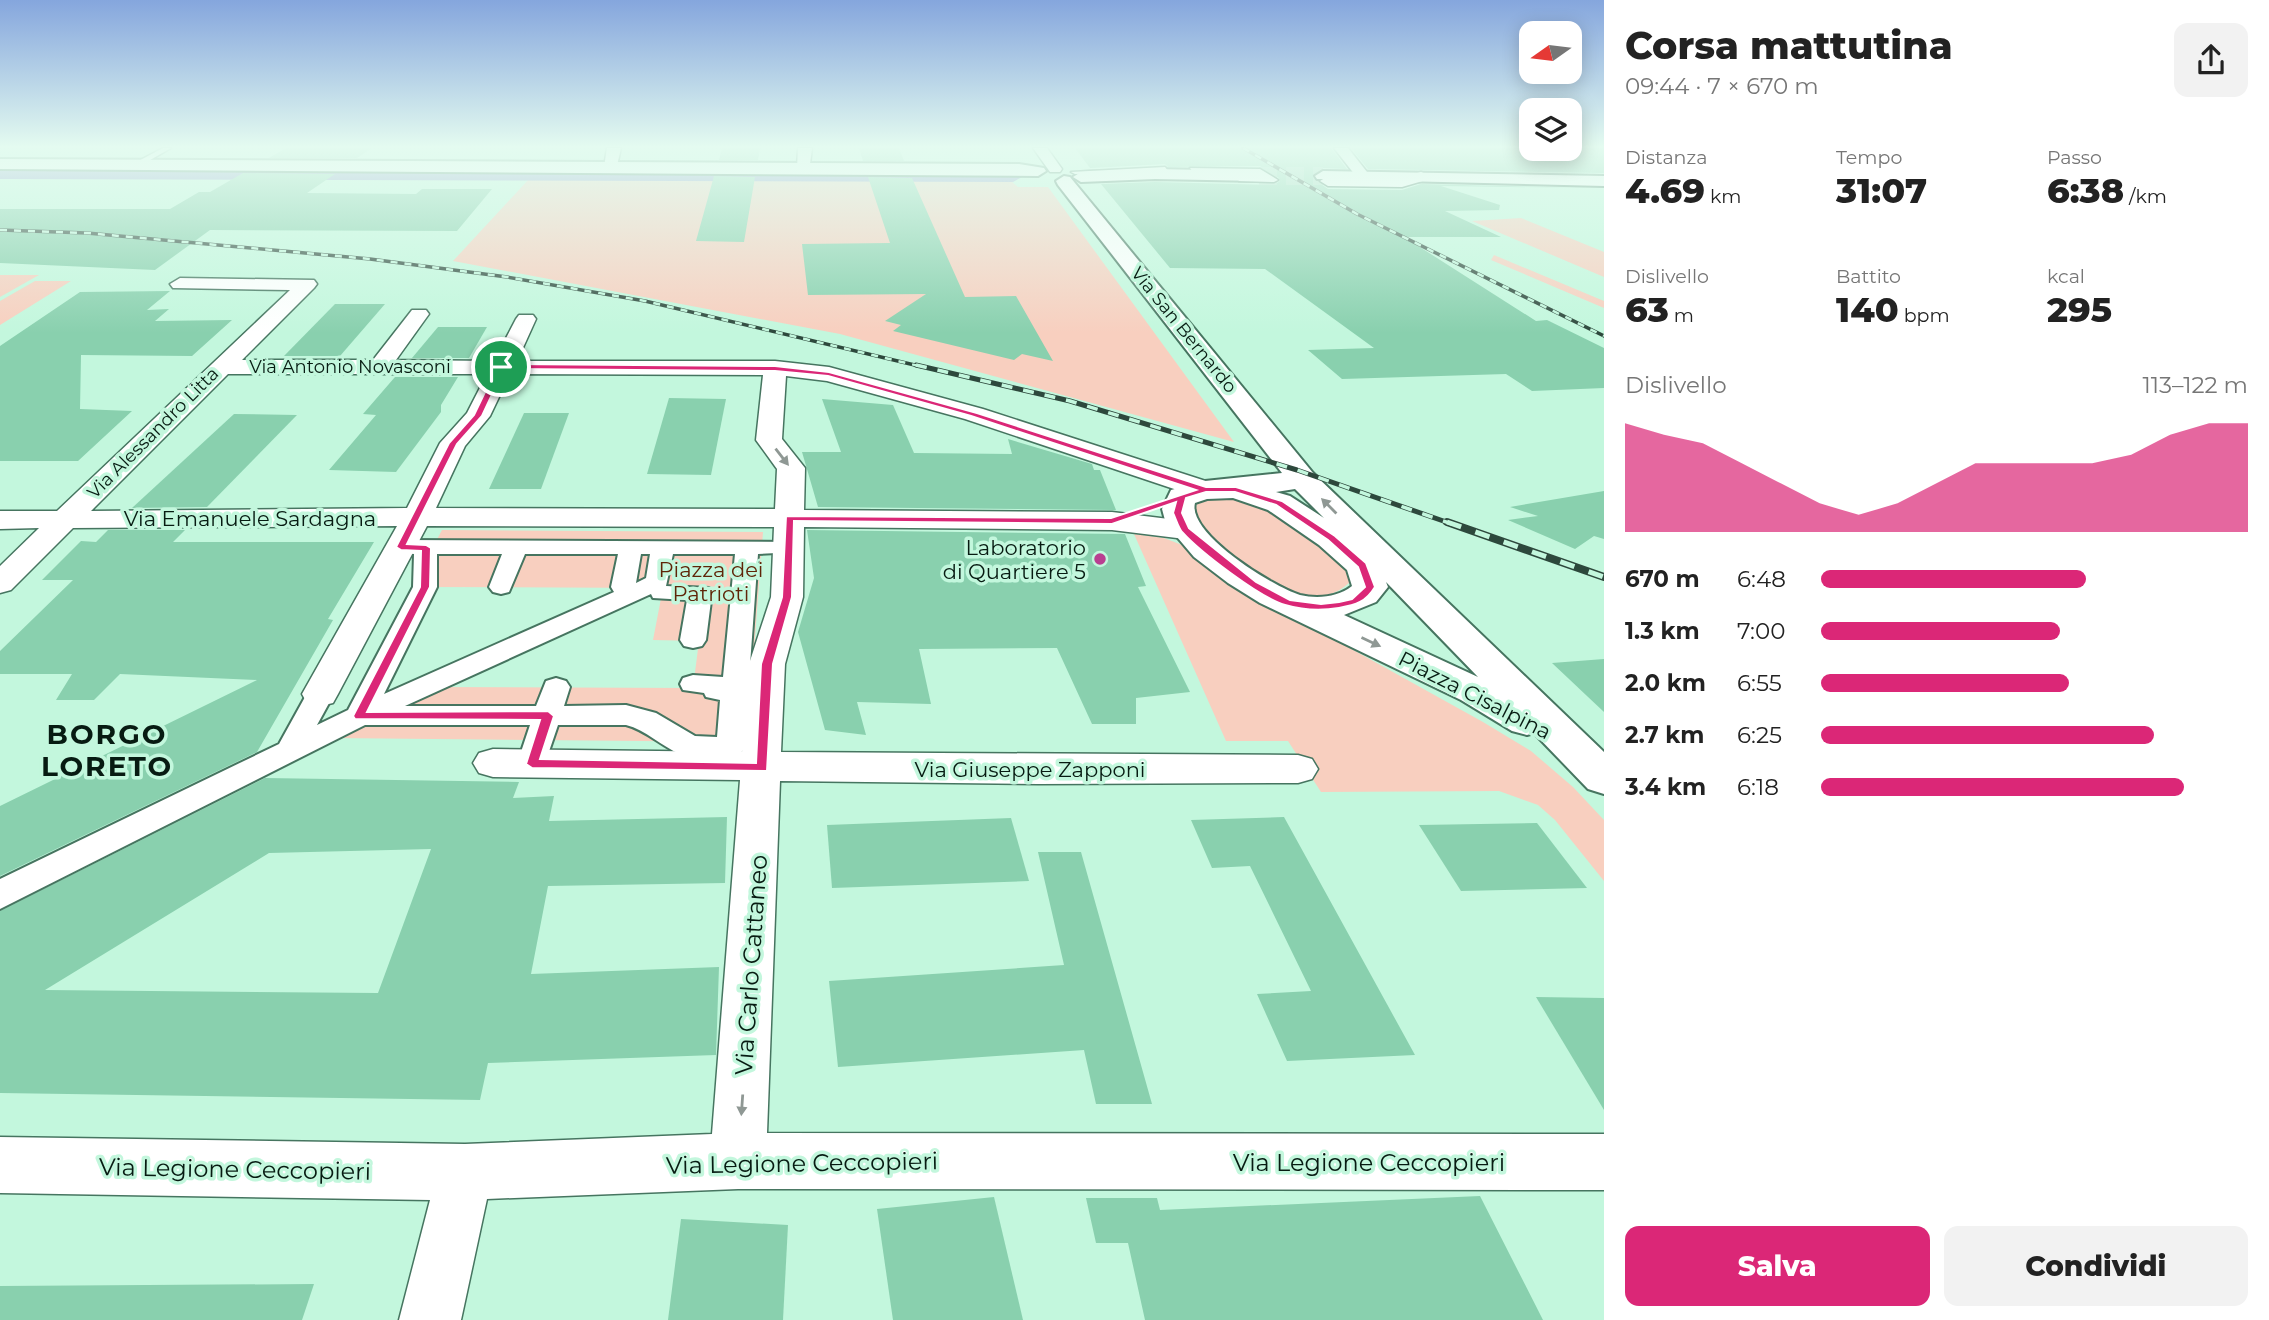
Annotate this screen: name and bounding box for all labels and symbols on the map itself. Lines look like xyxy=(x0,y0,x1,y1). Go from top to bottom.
north arrow xyxy=(1519,21,1582,84)
street label: Via San Bernardo xyxy=(1126,263,1242,397)
pin xyxy=(471,337,531,397)
street label: Via Antonio Novasconi xyxy=(249,356,451,378)
street label: Via Alessandro Litta xyxy=(83,363,223,503)
one-way arrow xyxy=(775,447,789,466)
one-way arrow xyxy=(1321,498,1338,514)
street label: Via Emanuele Sardagna xyxy=(124,506,376,531)
place label: Laboratorio di Quartiere 5 xyxy=(943,535,1086,584)
marker: Laboratorio di Quartiere 5 xyxy=(1092,551,1108,567)
park label: Piazza dei Patrioti xyxy=(658,557,764,606)
one-way arrow xyxy=(1361,636,1381,648)
street label: Piazza Cisalpina xyxy=(1395,646,1555,744)
district label: BORGO LORETO xyxy=(41,717,173,783)
street label: Via Giuseppe Zapponi xyxy=(915,757,1145,782)
street label: Via Carlo Cattaneo xyxy=(729,854,773,1076)
one-way arrow xyxy=(736,1094,747,1116)
street label: Via Legione Ceccopieri xyxy=(666,1146,938,1180)
street label: Via Legione Ceccopieri xyxy=(1233,1148,1505,1177)
street label: Via Legione Ceccopieri xyxy=(99,1152,371,1186)

